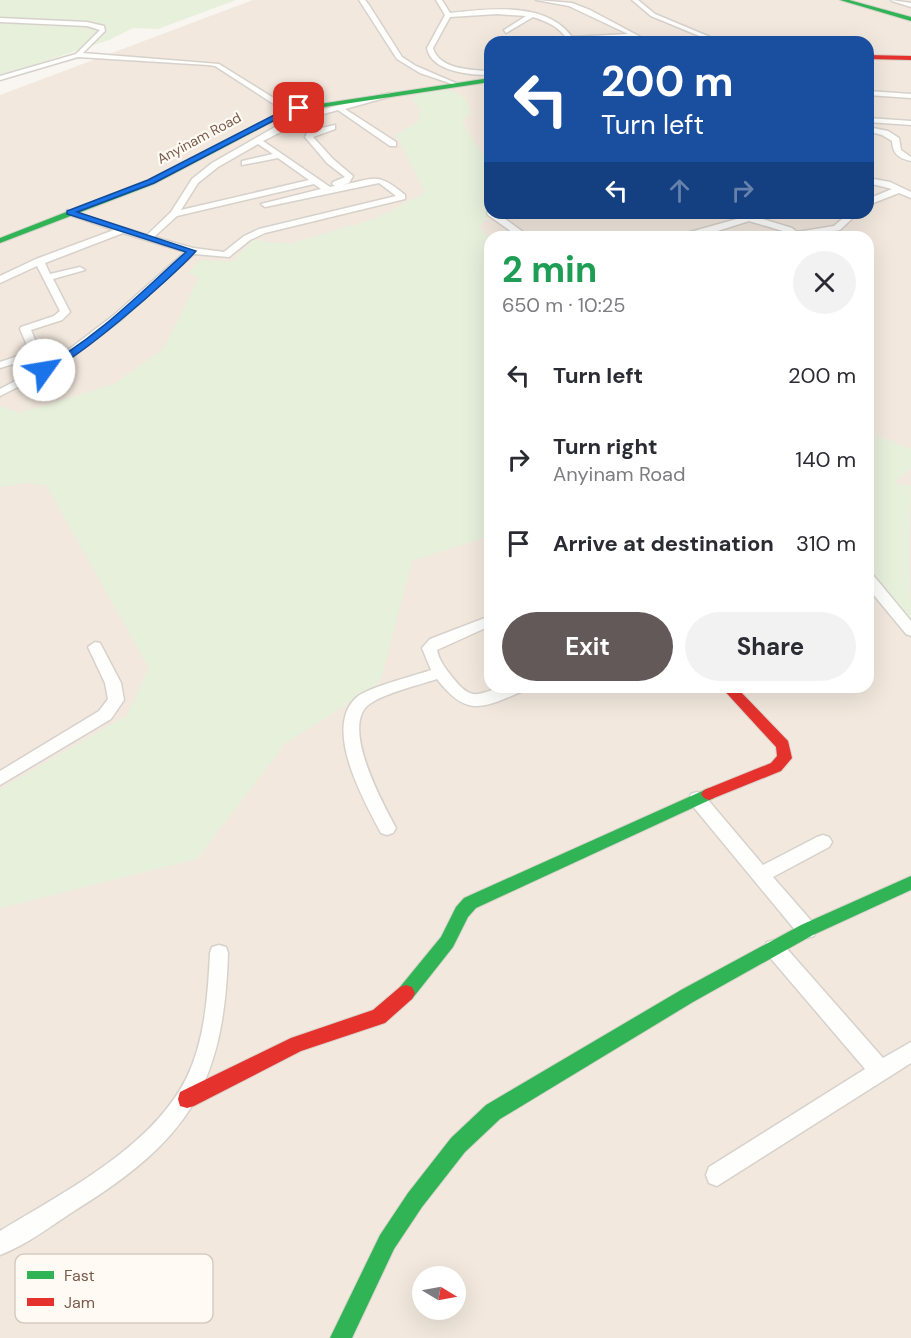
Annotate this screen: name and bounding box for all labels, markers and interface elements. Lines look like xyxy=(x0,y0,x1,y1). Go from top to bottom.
text: 200 m xyxy=(601,54,734,109)
icon: left xyxy=(502,60,580,138)
pin xyxy=(273,82,324,133)
icon: arrive xyxy=(282,91,315,124)
text: Turn left xyxy=(601,107,704,142)
street label: Anyinam Road xyxy=(154,108,244,168)
icon: left xyxy=(600,174,633,207)
icon: ahead xyxy=(663,174,696,207)
icon: right xyxy=(726,174,759,207)
text: 2 min xyxy=(502,246,597,293)
button: close xyxy=(793,251,856,314)
text: 650 m · 10:25 xyxy=(502,292,625,318)
position arrow xyxy=(12,338,76,402)
icon: left xyxy=(502,359,535,392)
text: Turn left xyxy=(553,361,643,390)
text: 200 m xyxy=(788,361,856,390)
text: Turn right xyxy=(553,432,658,461)
icon: right xyxy=(502,443,535,476)
text: 140 m xyxy=(795,445,856,474)
text: Anyinam Road xyxy=(553,461,685,487)
icon: arrive xyxy=(502,527,535,560)
text: Arrive at destination xyxy=(553,529,774,558)
text: 310 m xyxy=(796,529,856,558)
button: Exit xyxy=(502,612,673,681)
button: Share xyxy=(685,612,856,681)
legend xyxy=(15,1254,213,1323)
text: Fast xyxy=(64,1265,95,1286)
north arrow xyxy=(412,1266,466,1320)
map controls xyxy=(412,1266,466,1320)
text: Jam xyxy=(64,1292,95,1313)

